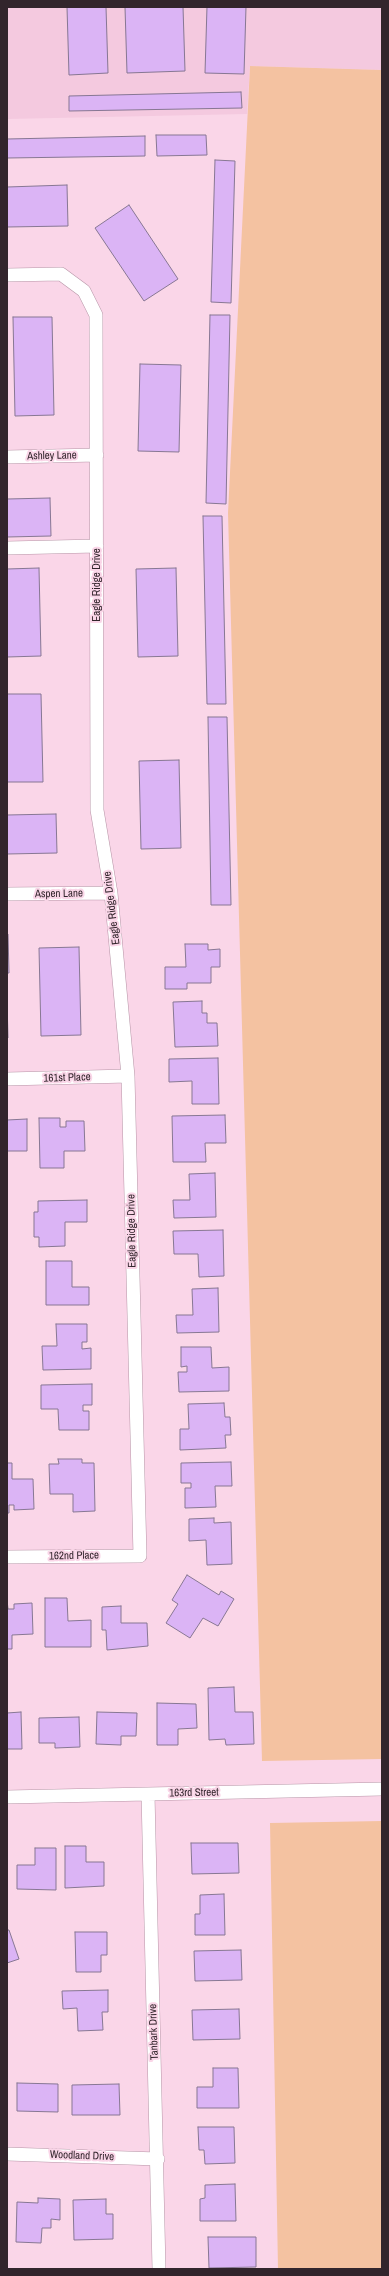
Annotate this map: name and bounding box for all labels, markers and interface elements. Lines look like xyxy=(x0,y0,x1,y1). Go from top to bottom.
street label: Ashley Lane xyxy=(27,449,77,463)
street label: Eagle Ridge Drive xyxy=(90,548,104,622)
street label: Eagle Ridge Drive xyxy=(101,871,123,945)
street label: Aspen Lane xyxy=(35,887,83,901)
street label: 161st Place xyxy=(43,1071,91,1085)
street label: Eagle Ridge Drive xyxy=(125,1194,139,1268)
street label: 162nd Place xyxy=(49,1549,99,1563)
street label: 163rd Street xyxy=(169,1786,219,1800)
street label: Tanbark Drive xyxy=(146,2004,162,2060)
street label: Woodland Drive xyxy=(50,2148,114,2164)

